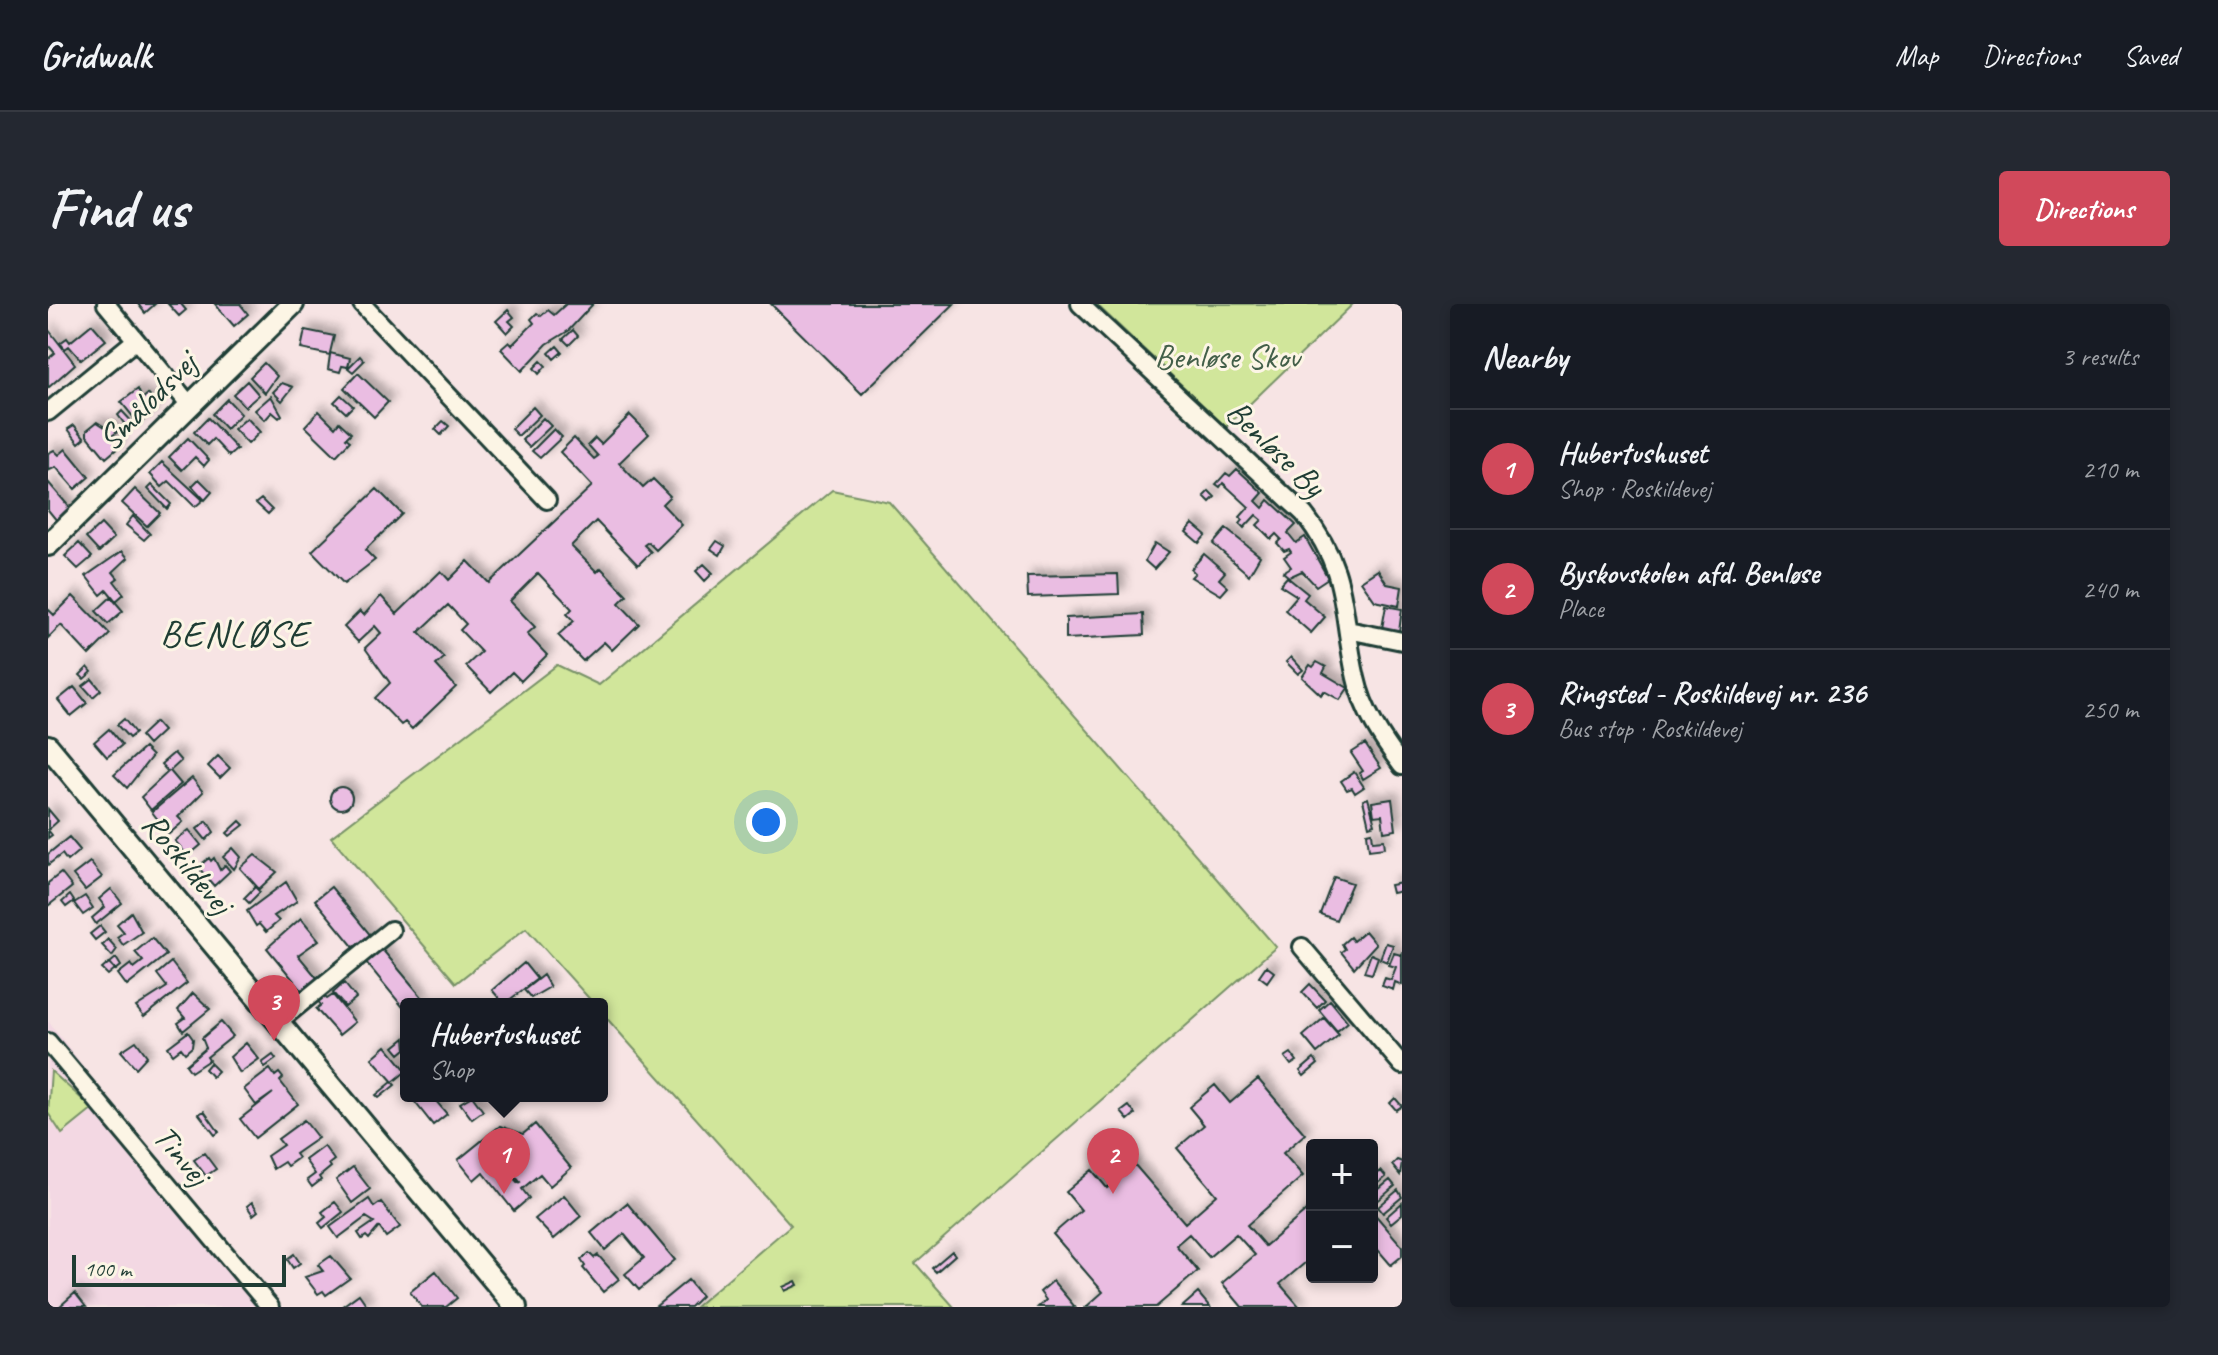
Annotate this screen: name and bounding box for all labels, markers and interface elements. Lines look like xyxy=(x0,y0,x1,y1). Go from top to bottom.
text: Gridwalk xyxy=(40,32,152,79)
text: Map xyxy=(1895,38,1938,73)
text: Directions xyxy=(1982,38,2080,73)
text: Saved xyxy=(2124,38,2178,73)
button: Directions xyxy=(1999,171,2170,246)
text: Find us xyxy=(48,173,188,244)
park label: Benløse Skov xyxy=(1155,335,1302,378)
text: Nearby xyxy=(1482,335,1568,378)
street label: Smålodsvej xyxy=(89,340,208,459)
text: 3 results xyxy=(2062,340,2138,373)
street label: Benløse By xyxy=(1217,390,1337,507)
text: Hubertushuset xyxy=(1558,434,1707,472)
text: 1 xyxy=(1502,453,1514,486)
text: 210 m xyxy=(2082,453,2138,486)
text: Shop · Roskildevej xyxy=(1558,472,1711,505)
text: Byskovskolen afd. Benløse xyxy=(1558,554,1819,592)
text: 2 xyxy=(1502,573,1514,606)
text: 240 m xyxy=(2082,573,2138,606)
text: Place xyxy=(1558,592,1604,625)
district label: BENLØSE xyxy=(160,610,313,657)
text: Ringsted - Roskildevej nr. 236 xyxy=(1558,674,1866,712)
text: 3 xyxy=(1502,693,1514,726)
text: 250 m xyxy=(2082,693,2138,726)
text: Bus stop · Roskildevej xyxy=(1558,712,1742,745)
your location xyxy=(746,802,786,842)
street label: Roskildevej xyxy=(133,803,246,926)
pin: 3 xyxy=(248,975,300,1041)
popup xyxy=(400,998,608,1102)
text: Hubertushuset xyxy=(429,1015,579,1053)
text: Shop xyxy=(429,1053,474,1086)
street label: Tinvej xyxy=(144,1116,222,1197)
pin: 1 xyxy=(478,1128,530,1194)
pin: 2 xyxy=(1087,1128,1139,1194)
map controls xyxy=(1306,1139,1378,1283)
button: + xyxy=(1306,1139,1378,1211)
button: − xyxy=(1306,1211,1378,1283)
scale bar xyxy=(72,1251,286,1287)
text: 100 m xyxy=(84,1255,131,1283)

